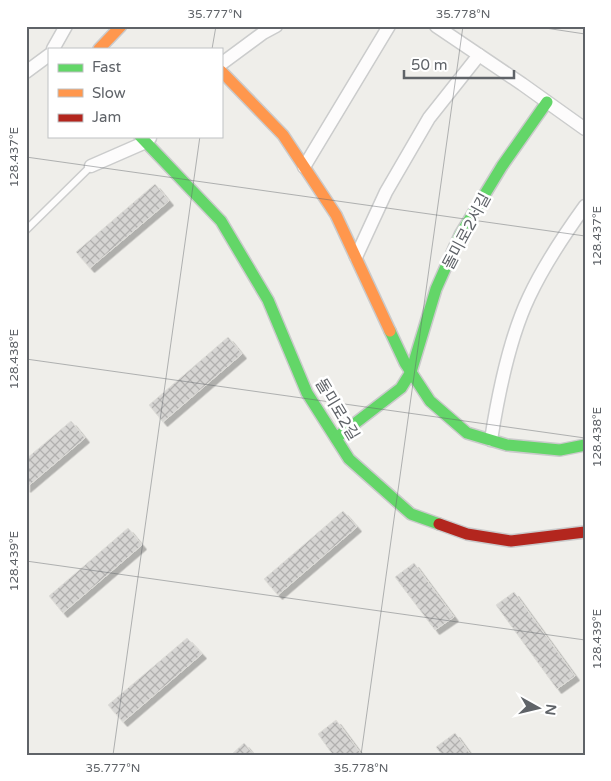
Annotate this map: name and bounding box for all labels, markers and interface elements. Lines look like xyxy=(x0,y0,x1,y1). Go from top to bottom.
text: 35.777°N xyxy=(188,7,242,21)
text: 35.778°N xyxy=(436,7,490,21)
legend xyxy=(48,48,222,138)
scale bar xyxy=(404,48,514,80)
text: 50 m xyxy=(411,56,448,74)
text: Fast xyxy=(92,58,122,76)
text: Slow xyxy=(92,84,126,102)
text: Jam xyxy=(92,108,121,126)
text: 128.437°E xyxy=(7,126,21,187)
street label: 돌미로2서길 xyxy=(438,190,495,273)
text: 128.437°E xyxy=(590,205,604,266)
text: 128.438°E xyxy=(7,329,21,389)
street label: 돌미로2길 xyxy=(311,375,363,444)
text: 128.438°E xyxy=(590,407,604,467)
text: 128.439°E xyxy=(7,531,21,591)
text: 128.439°E xyxy=(590,609,604,669)
north arrow xyxy=(514,684,564,734)
text: N xyxy=(541,703,560,716)
text: 35.777°N xyxy=(86,761,140,775)
text: 35.778°N xyxy=(334,761,388,775)

